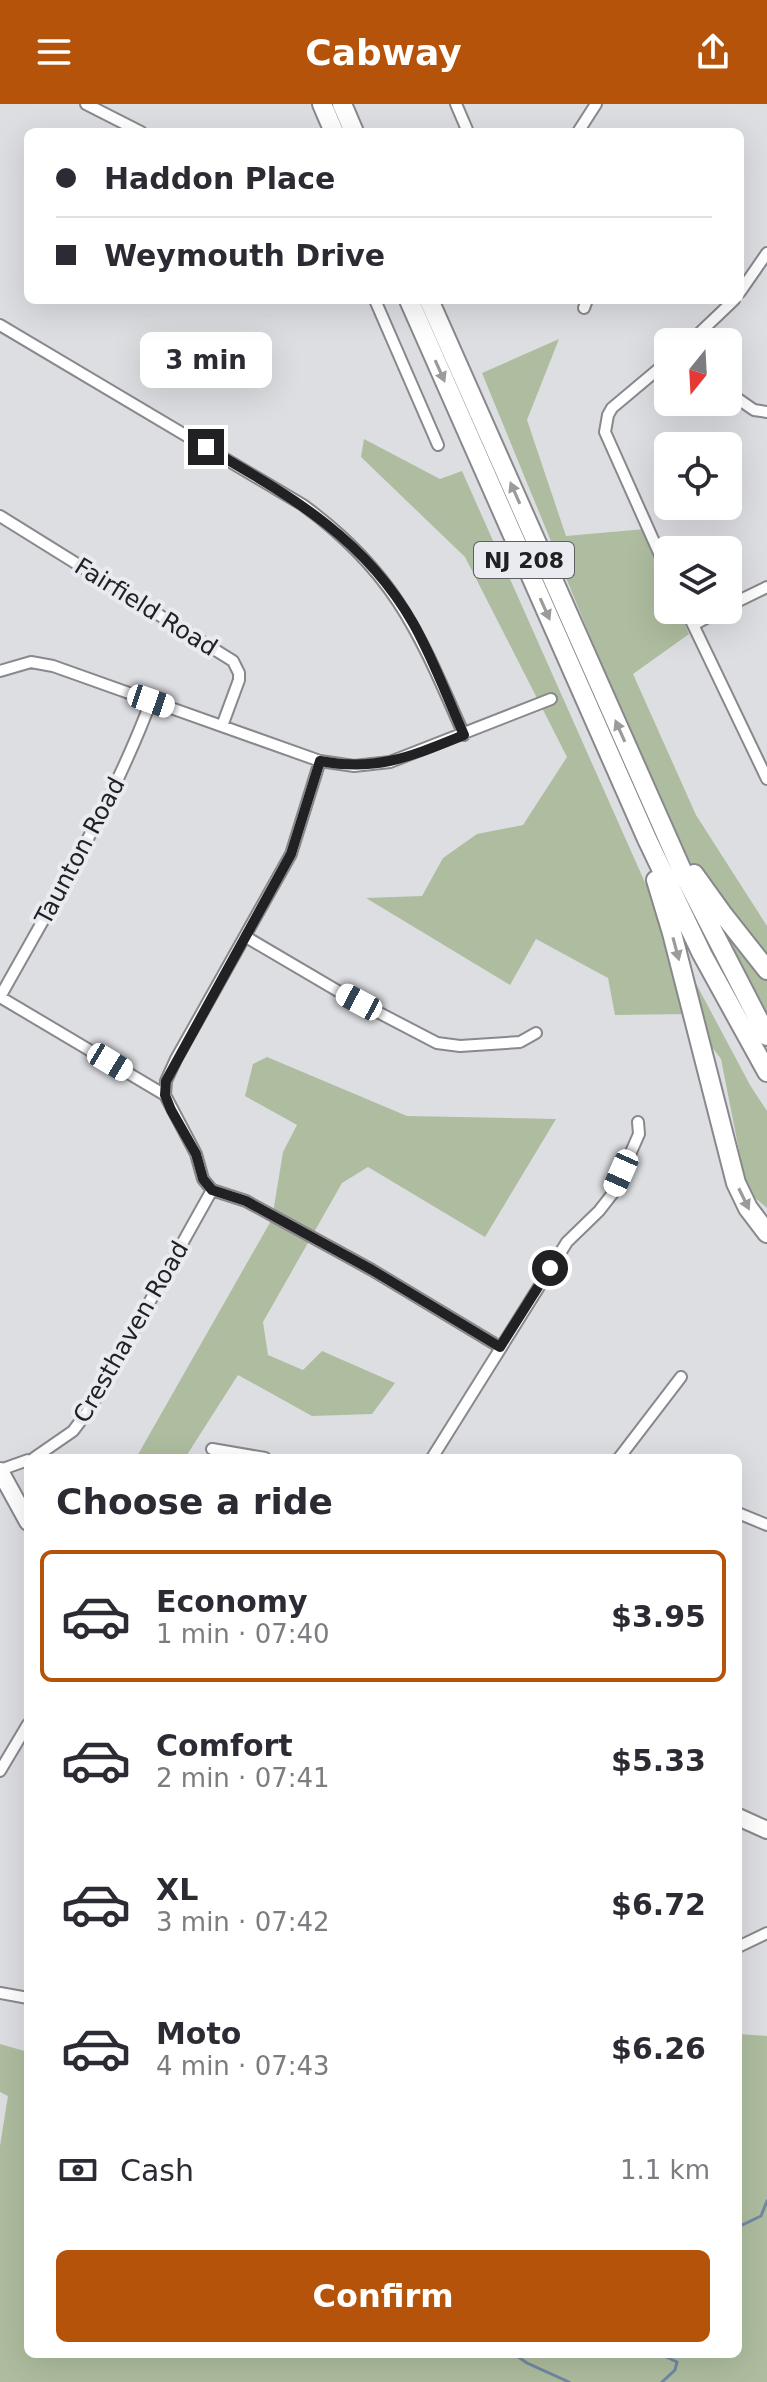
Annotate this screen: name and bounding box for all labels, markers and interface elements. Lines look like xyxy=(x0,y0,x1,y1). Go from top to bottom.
icon: menu xyxy=(32,30,76,74)
icon: share xyxy=(691,30,735,74)
text: Cabway xyxy=(305,32,462,73)
text: Haddon Place xyxy=(104,161,335,196)
text: Weymouth Drive xyxy=(104,238,385,273)
north arrow xyxy=(654,328,742,416)
map controls xyxy=(654,328,742,624)
callout: 3 min xyxy=(140,331,272,387)
text: 3 min xyxy=(165,345,247,375)
one-way arrow xyxy=(433,360,447,383)
route end xyxy=(188,429,224,465)
button: locate xyxy=(654,432,742,520)
one-way arrow xyxy=(508,481,521,505)
button: layers xyxy=(654,536,742,624)
road number: NJ 208 xyxy=(474,542,574,578)
street label: Fairfield Road xyxy=(70,552,222,662)
one-way arrow xyxy=(539,597,552,621)
car xyxy=(124,682,178,720)
one-way arrow xyxy=(614,719,627,742)
street label: Taunton Road xyxy=(29,772,131,930)
one-way arrow xyxy=(671,936,683,961)
car xyxy=(332,980,386,1024)
car xyxy=(83,1039,137,1085)
car xyxy=(600,1146,642,1200)
one-way arrow xyxy=(737,1188,751,1211)
street label: Cresthaven Road xyxy=(68,1236,194,1428)
route start xyxy=(532,1250,568,1286)
text: Choose a ride xyxy=(56,1481,333,1522)
icon: car xyxy=(60,1580,132,1652)
text: Economy xyxy=(156,1584,308,1619)
text: $3.95 xyxy=(611,1599,706,1634)
text: 1 min · 07:40 xyxy=(156,1619,330,1649)
icon: car xyxy=(60,1724,132,1796)
text: Comfort xyxy=(156,1728,293,1763)
text: $5.33 xyxy=(611,1743,706,1778)
text: 2 min · 07:41 xyxy=(156,1763,330,1793)
icon: car xyxy=(60,1868,132,1940)
text: XL xyxy=(156,1872,198,1907)
text: $6.72 xyxy=(611,1887,706,1922)
text: 3 min · 07:42 xyxy=(156,1907,330,1937)
icon: car xyxy=(60,2012,132,2084)
text: Moto xyxy=(156,2016,241,2051)
text: $6.26 xyxy=(611,2031,706,2066)
text: 4 min · 07:43 xyxy=(156,2051,330,2081)
icon: cash xyxy=(56,2148,100,2192)
text: Cash xyxy=(120,2153,194,2188)
text: 1.1 km xyxy=(620,2155,710,2185)
button: Confirm xyxy=(56,2250,710,2342)

